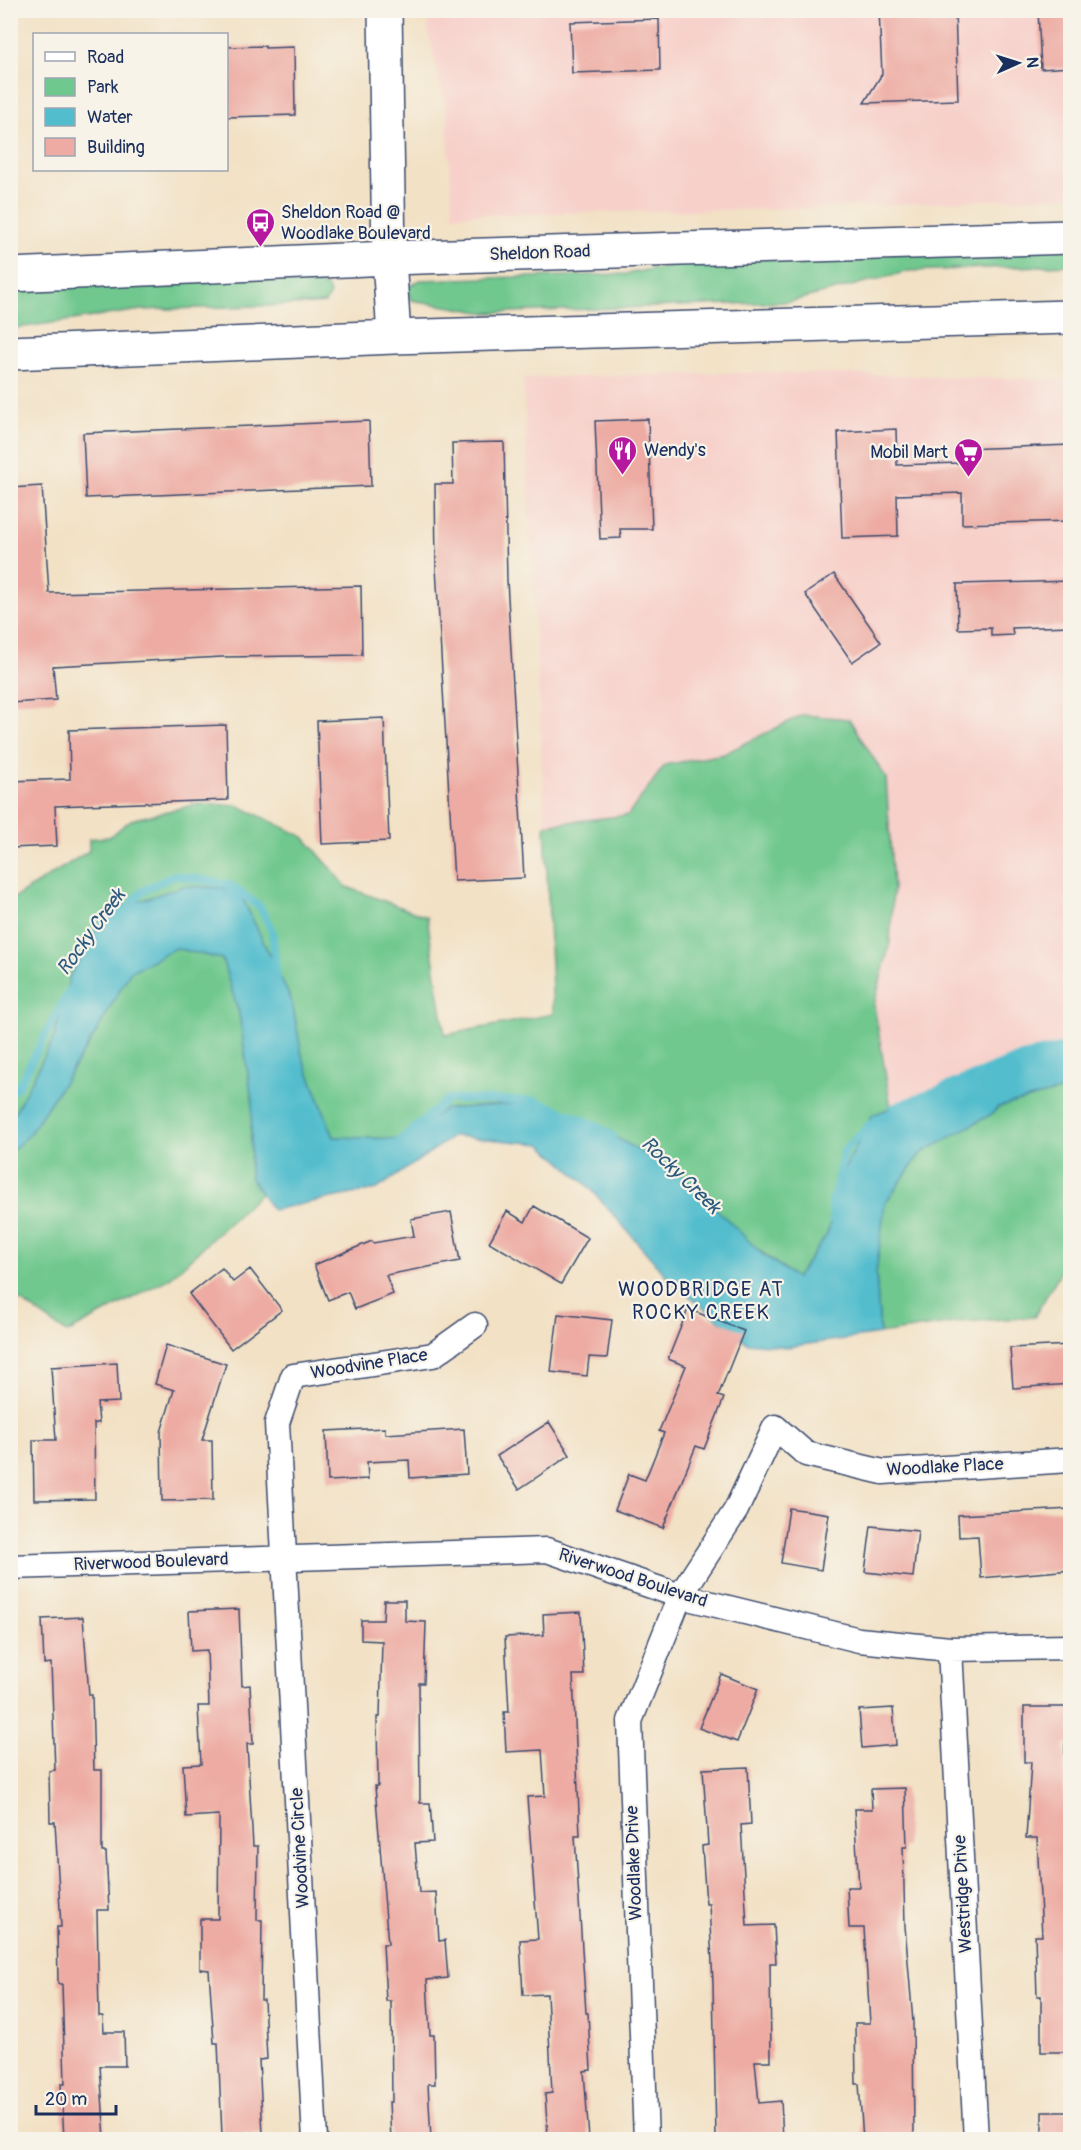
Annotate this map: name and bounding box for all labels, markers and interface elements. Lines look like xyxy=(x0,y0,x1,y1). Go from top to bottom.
legend xyxy=(33,33,228,171)
north arrow xyxy=(988,33,1048,93)
text: Road xyxy=(87,46,124,69)
text: N xyxy=(1022,56,1042,68)
text: Park xyxy=(87,76,119,99)
text: Water xyxy=(87,106,133,129)
text: Building xyxy=(87,136,145,159)
place label: Sheldon Road @ Woodlake Boulevard xyxy=(281,201,431,245)
bus stop icon: Sheldon Road @ Woodlake Boulevard xyxy=(244,206,276,248)
street label: Sheldon Road xyxy=(489,240,591,266)
restaurant icon: Wendy's xyxy=(607,434,639,476)
supermarket icon: Mobil Mart xyxy=(953,436,985,478)
place label: Wendy's xyxy=(644,439,706,462)
place label: Mobil Mart xyxy=(870,441,949,464)
water label: Rocky Creek xyxy=(51,883,132,980)
water label: Rocky Creek xyxy=(636,1131,727,1220)
district label: WOODBRIDGE AT ROCKY CREEK xyxy=(618,1277,784,1325)
street label: Woodvine Place xyxy=(309,1343,429,1385)
street label: Woodlake Place xyxy=(886,1452,1004,1482)
street label: Riverwood Boulevard xyxy=(556,1543,710,1613)
street label: Riverwood Boulevard xyxy=(73,1548,229,1576)
street label: Woodvine Circle xyxy=(285,1787,315,1909)
street label: Woodlake Drive xyxy=(620,1805,647,1921)
street label: Westridge Drive xyxy=(948,1834,978,1954)
scale bar xyxy=(36,2078,116,2116)
text: 20 m xyxy=(45,2088,87,2111)

